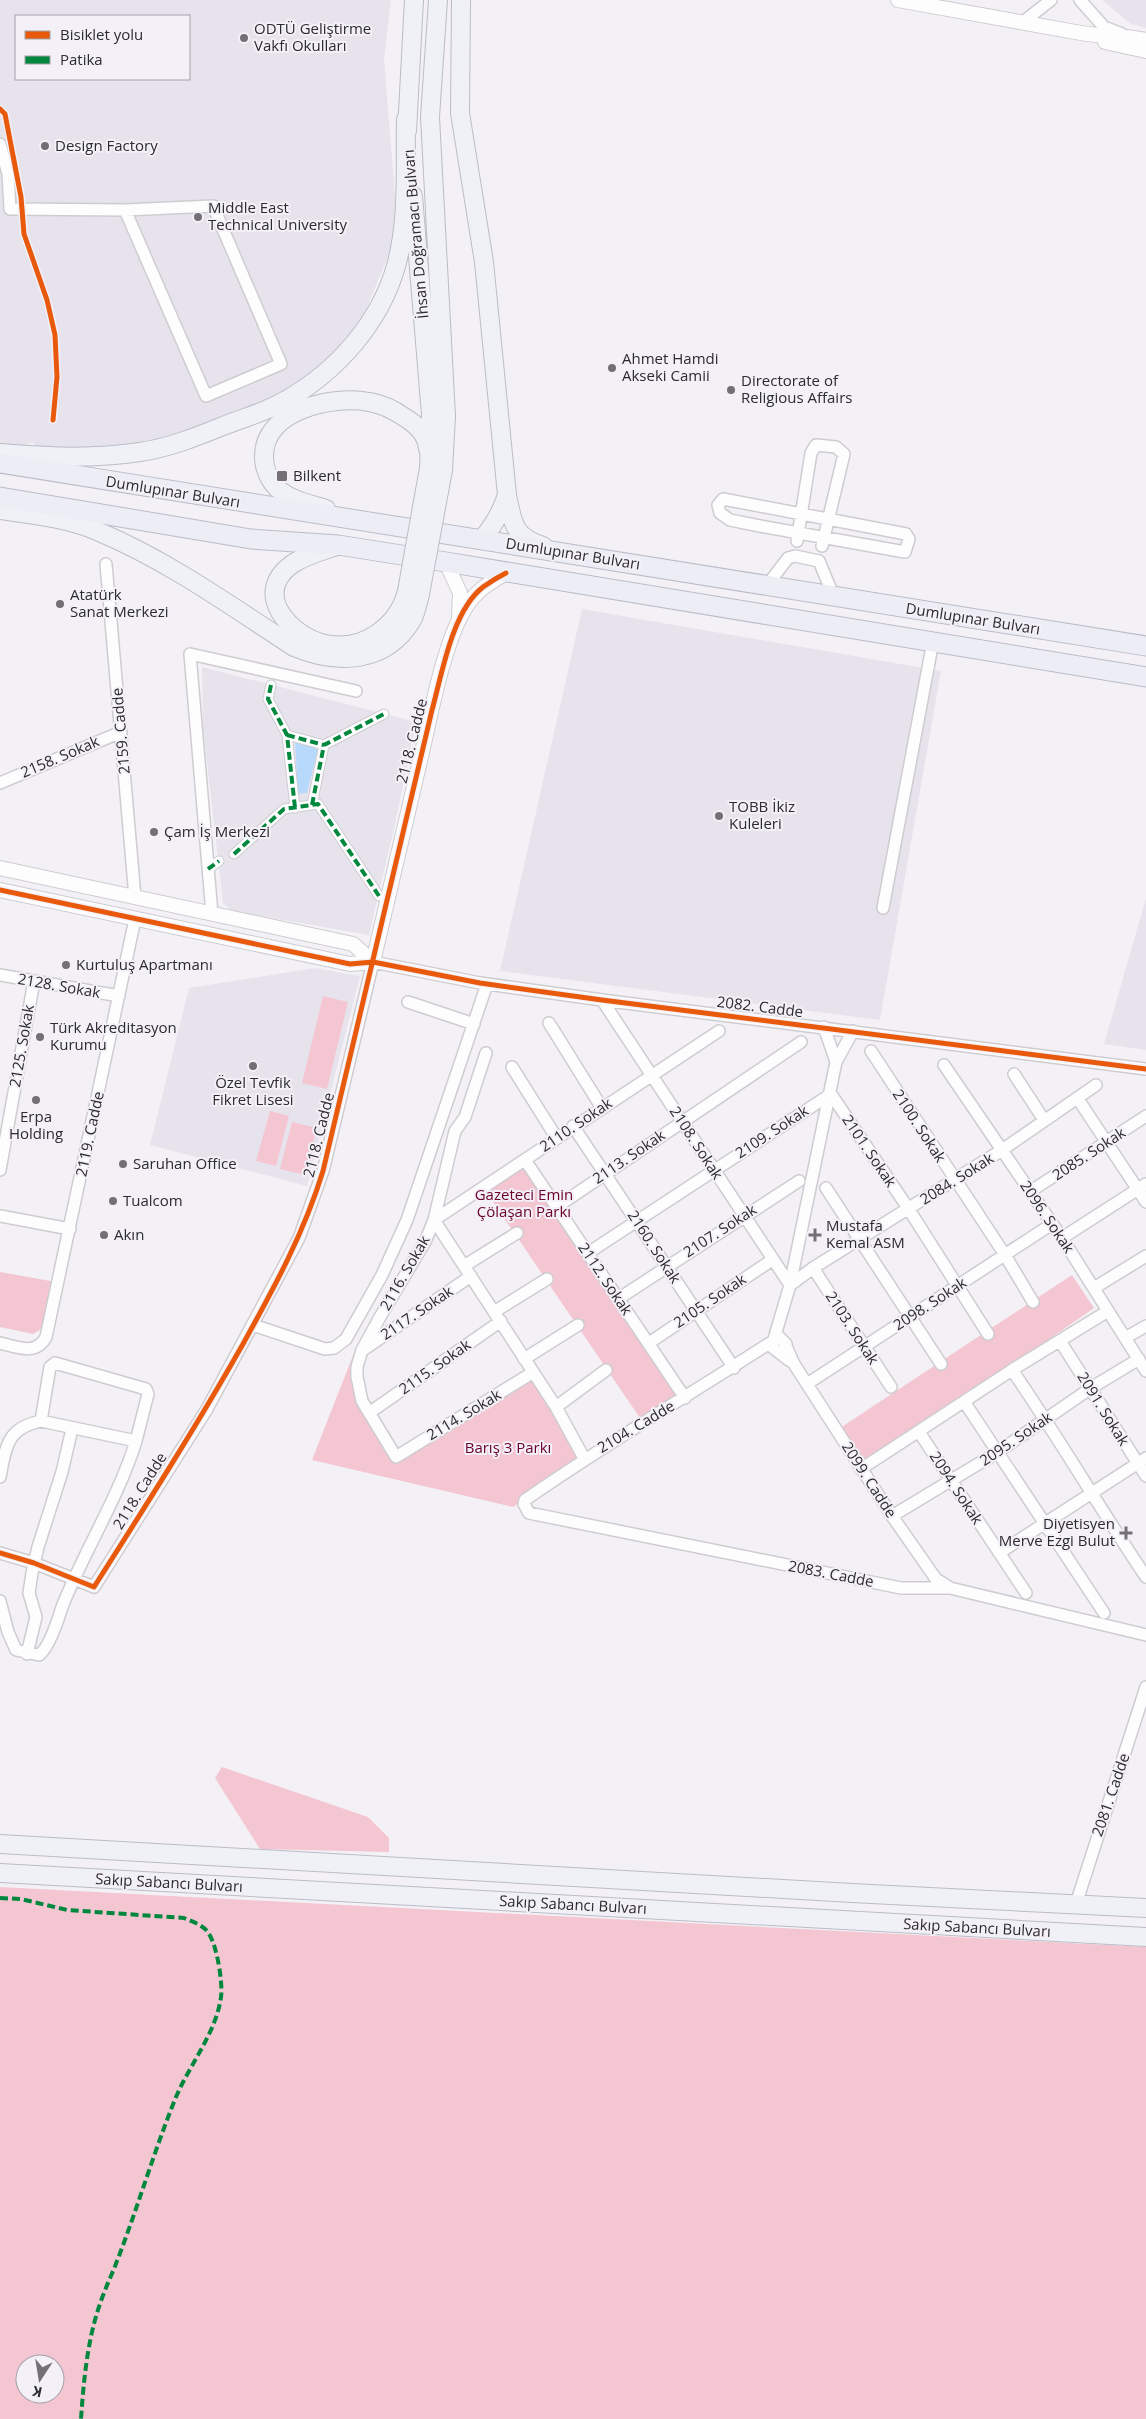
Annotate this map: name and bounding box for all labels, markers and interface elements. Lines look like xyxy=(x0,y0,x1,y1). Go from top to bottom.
legend xyxy=(15,15,190,80)
place label: ODTÜ Geliştirme Vakfı Okulları xyxy=(254,18,371,55)
text: Bisiklet yolu xyxy=(60,24,143,44)
marker: ODTÜ Geliştirme Vakfı Okulları xyxy=(238,32,250,44)
text: Patika xyxy=(60,49,103,69)
place label: Design Factory xyxy=(55,135,158,155)
marker: Design Factory xyxy=(39,140,51,152)
street label: İhsan Doğramacı Bulvarı xyxy=(398,149,432,320)
place label: Middle East Technical University xyxy=(208,197,348,234)
marker: Middle East Technical University xyxy=(192,211,204,223)
place label: Ahmet Hamdi Akseki Camii xyxy=(622,348,718,385)
marker: Ahmet Hamdi Akseki Camii xyxy=(606,362,618,374)
place label: Directorate of Religious Affairs xyxy=(741,370,852,407)
marker: Directorate of Religious Affairs xyxy=(725,384,737,396)
place label: Bilkent xyxy=(293,465,341,485)
marker: Bilkent xyxy=(275,469,289,483)
street label: Dumlupınar Bulvarı xyxy=(104,471,242,512)
street label: Dumlupınar Bulvarı xyxy=(504,533,642,574)
place label: Atatürk Sanat Merkezi xyxy=(70,584,169,621)
marker: Atatürk Sanat Merkezi xyxy=(54,598,66,610)
street label: Dumlupınar Bulvarı xyxy=(904,598,1042,639)
street label: 2159. Cadde xyxy=(106,687,134,775)
street label: 2118. Cadde xyxy=(391,696,431,785)
street label: 2158. Sokak xyxy=(17,731,102,782)
place label: TOBB İkiz Kuleleri xyxy=(729,796,795,833)
marker: TOBB İkiz Kuleleri xyxy=(713,810,725,822)
place label: Çam İş Merkezi xyxy=(164,821,270,841)
marker: Çam İş Merkezi xyxy=(148,826,160,838)
place label: Kurtuluş Apartmanı xyxy=(76,954,213,974)
marker: Kurtuluş Apartmanı xyxy=(60,959,72,971)
street label: 2128. Sokak xyxy=(16,968,102,1002)
street label: 2082. Cadde xyxy=(716,991,804,1021)
street label: 2125. Sokak xyxy=(4,1003,38,1089)
place label: Türk Akreditasyon Kurumu xyxy=(50,1017,177,1054)
marker: Türk Akreditasyon Kurumu xyxy=(34,1031,46,1043)
marker: Özel Tevfik Fikret Lisesi xyxy=(247,1060,259,1072)
place label: Özel Tevfik Fikret Lisesi xyxy=(212,1072,294,1109)
street label: 2100. Sokak xyxy=(889,1085,951,1166)
street label: 2119. Cadde xyxy=(70,1089,108,1178)
street label: 2118. Cadde xyxy=(298,1090,338,1179)
street label: 2110. Sokak xyxy=(535,1092,616,1156)
marker: Erpa Holding xyxy=(30,1094,42,1106)
street label: 2109. Sokak xyxy=(731,1100,812,1162)
street label: 2108. Sokak xyxy=(666,1102,728,1183)
place label: Erpa Holding xyxy=(9,1106,63,1143)
street label: 2101. Sokak xyxy=(838,1110,902,1191)
street label: 2085. Sokak xyxy=(1048,1122,1129,1184)
street label: 2113. Sokak xyxy=(588,1124,669,1188)
street label: 2084. Sokak xyxy=(916,1147,997,1209)
place label: Saruhan Office xyxy=(133,1153,237,1173)
marker: Saruhan Office xyxy=(117,1158,129,1170)
street label: 2096. Sokak xyxy=(1016,1176,1080,1257)
park label: Gazeteci Emin Çölaşan Parkı xyxy=(475,1184,573,1221)
place label: Tualcom xyxy=(123,1190,183,1210)
marker: Tualcom xyxy=(107,1195,119,1207)
street label: 2107. Sokak xyxy=(679,1199,760,1261)
street label: 2160. Sokak xyxy=(624,1206,686,1287)
place label: Mustafa Kemal ASM xyxy=(826,1215,905,1252)
place label: Akın xyxy=(114,1224,144,1244)
marker: Mustafa Kemal ASM xyxy=(808,1228,822,1242)
marker: Akın xyxy=(98,1229,110,1241)
street label: 2116. Sokak xyxy=(375,1231,434,1314)
street label: 2112. Sokak xyxy=(574,1238,638,1319)
street label: 2105. Sokak xyxy=(669,1268,750,1332)
street label: 2098. Sokak xyxy=(889,1272,970,1334)
street label: 2117. Sokak xyxy=(376,1280,457,1344)
street label: 2103. Sokak xyxy=(822,1287,884,1368)
street label: 2115. Sokak xyxy=(394,1334,474,1398)
street label: 2091. Sokak xyxy=(1073,1368,1135,1449)
street label: 2114. Sokak xyxy=(423,1384,505,1444)
street label: 2104. Cadde xyxy=(593,1395,678,1457)
street label: 2095. Sokak xyxy=(975,1406,1056,1470)
park label: Barış 3 Parkı xyxy=(465,1437,551,1457)
street label: 2099. Cadde xyxy=(838,1438,902,1521)
street label: 2094. Sokak xyxy=(926,1447,988,1528)
street label: 2118. Cadde xyxy=(108,1448,171,1533)
place label: Diyetisyen Merve Ezgi Bulut xyxy=(999,1513,1115,1550)
marker: Diyetisyen Merve Ezgi Bulut xyxy=(1119,1526,1133,1540)
street label: 2083. Cadde xyxy=(787,1555,876,1591)
street label: 2081. Cadde xyxy=(1086,1750,1134,1839)
street label: Sakıp Sabancı Bulvarı xyxy=(95,1868,243,1896)
street label: Sakıp Sabancı Bulvarı xyxy=(499,1890,647,1918)
street label: Sakıp Sabancı Bulvarı xyxy=(903,1913,1051,1941)
north arrow xyxy=(15,2354,65,2404)
text: K xyxy=(30,2382,44,2402)

